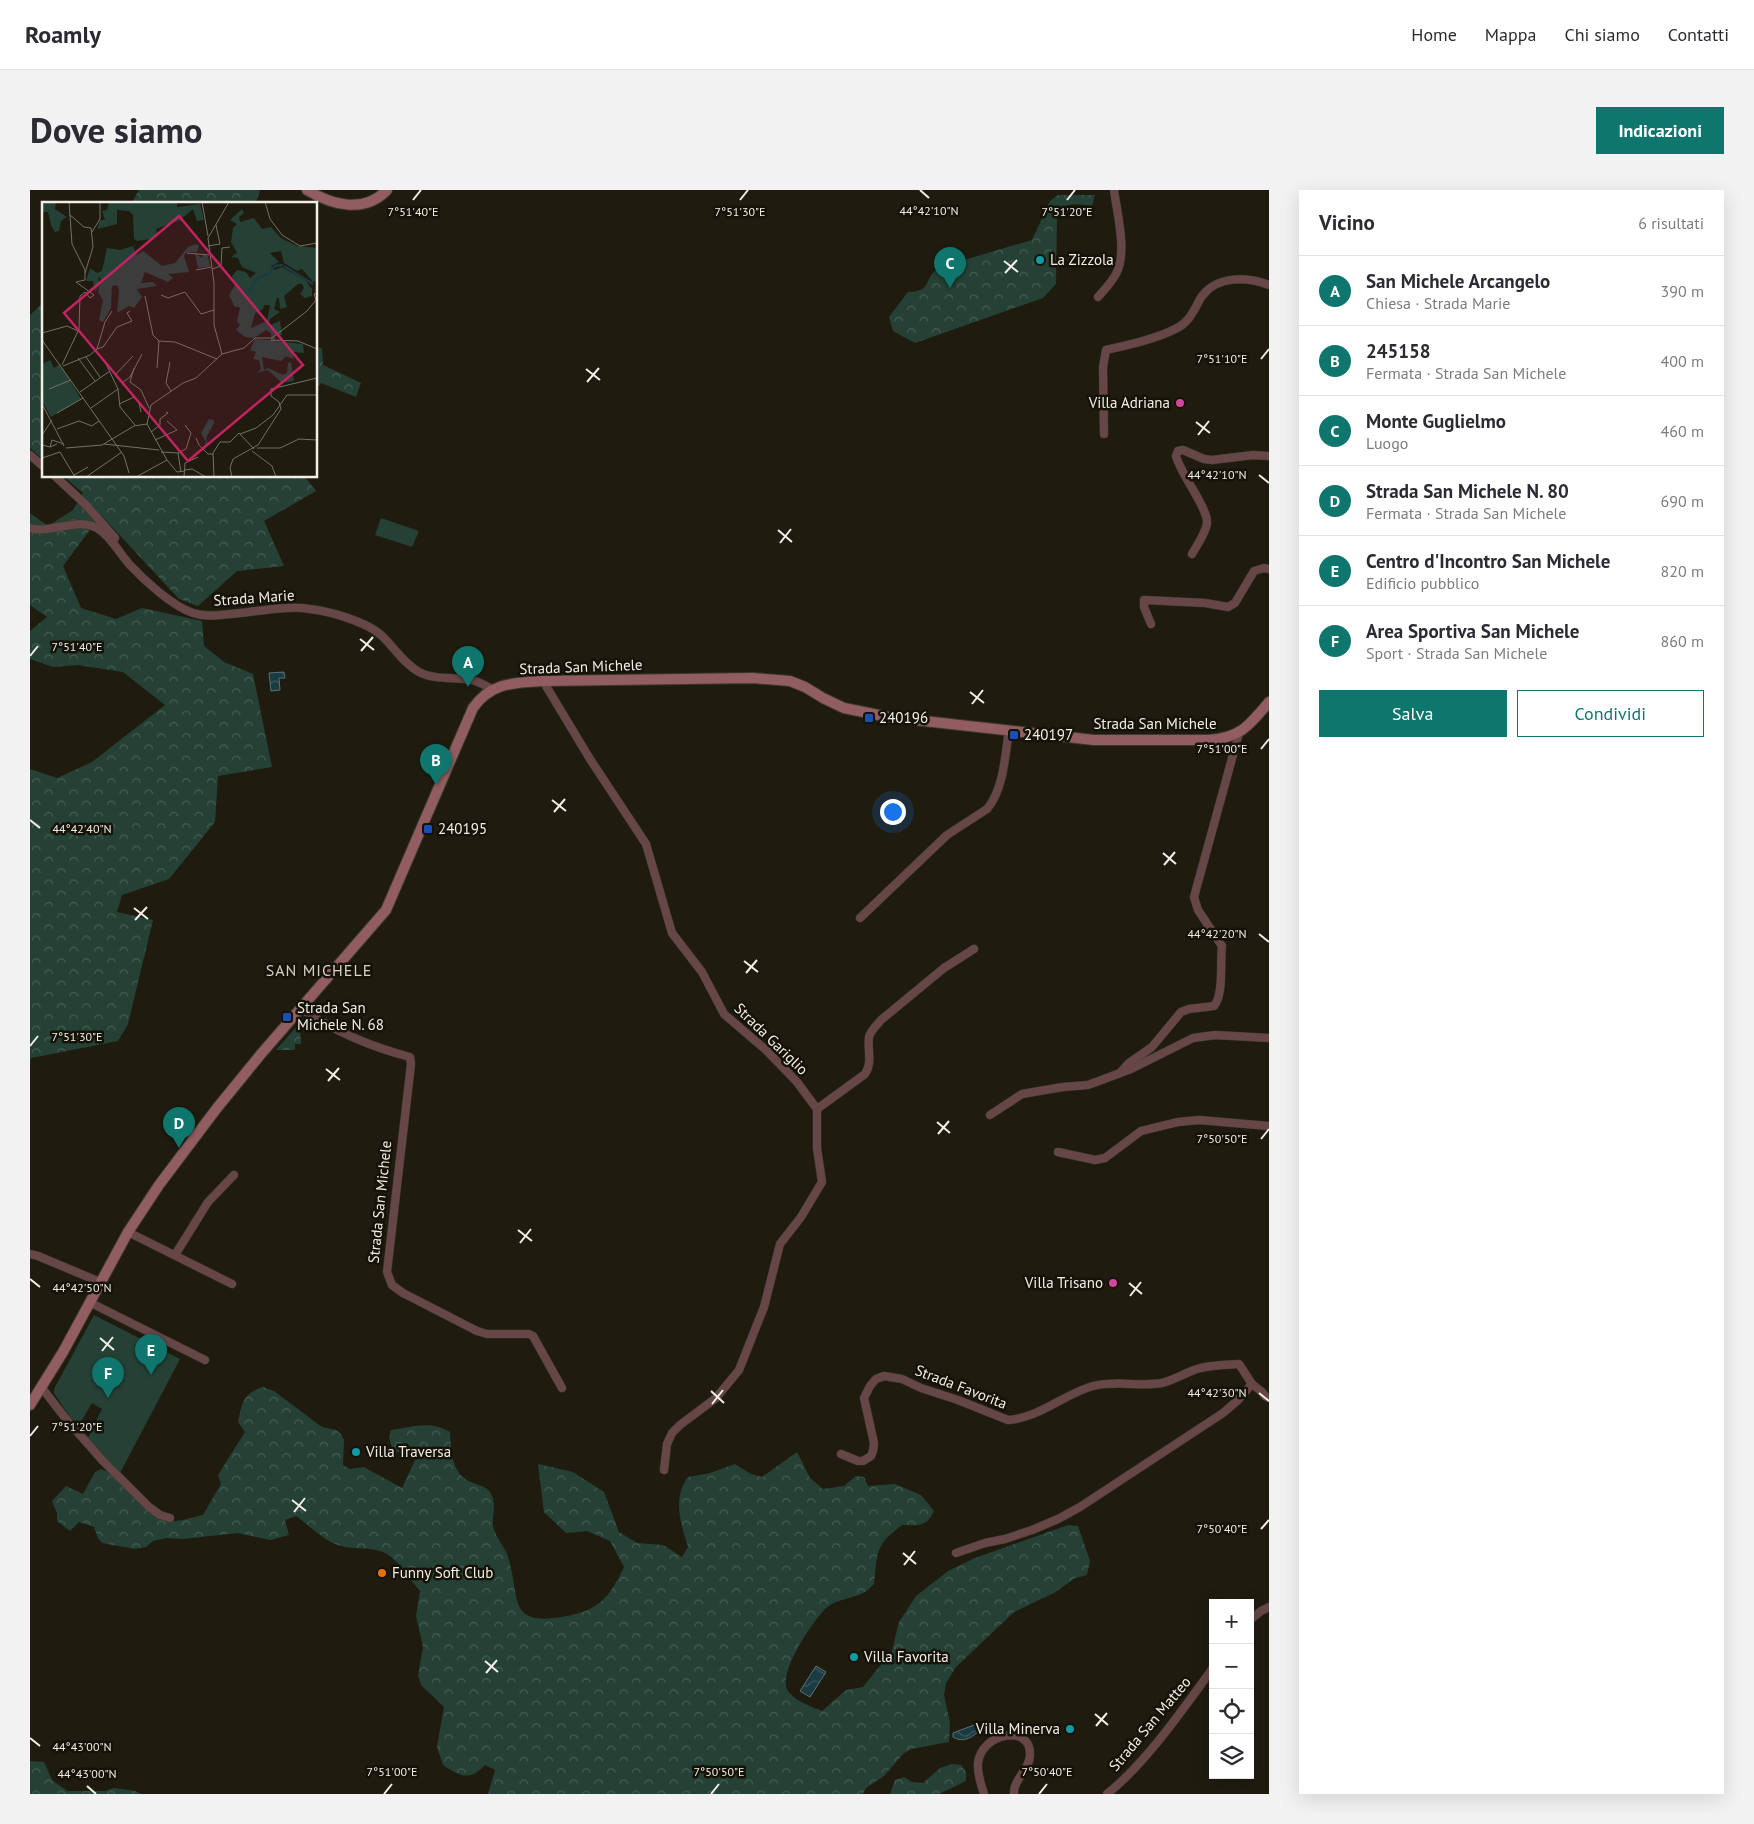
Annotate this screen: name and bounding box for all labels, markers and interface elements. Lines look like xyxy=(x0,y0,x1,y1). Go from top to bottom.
text: Roamly xyxy=(25,19,101,50)
text: Home xyxy=(1411,23,1457,46)
text: Mappa xyxy=(1485,23,1536,46)
text: Chi siamo xyxy=(1564,23,1640,46)
text: Contatti xyxy=(1668,23,1729,46)
text: Dove siamo xyxy=(30,107,203,153)
button: Indicazioni xyxy=(1596,107,1724,154)
inset map xyxy=(42,202,318,478)
text: 44°42'10"N xyxy=(899,203,959,218)
text: 7°51'40"E xyxy=(388,204,438,219)
text: 7°51'30"E xyxy=(715,204,765,219)
text: 7°51'20"E xyxy=(1042,204,1092,219)
text: Vicino xyxy=(1319,209,1375,236)
text: 6 risultati xyxy=(1638,213,1704,233)
pin: C xyxy=(934,247,966,288)
place label: La Zizzola xyxy=(1050,250,1114,269)
marker: La Zizzola xyxy=(1034,254,1046,266)
text: San Michele Arcangelo xyxy=(1366,269,1550,293)
text: A xyxy=(1330,281,1340,301)
text: 390 m xyxy=(1661,281,1704,301)
text: Chiesa · Strada Marie xyxy=(1366,293,1510,313)
text: 245158 xyxy=(1366,339,1431,363)
text: 7°51'10"E xyxy=(1197,351,1247,366)
text: B xyxy=(1330,351,1340,371)
text: 400 m xyxy=(1661,351,1704,371)
text: Fermata · Strada San Michele xyxy=(1366,363,1566,383)
place label: Villa Adriana xyxy=(1088,393,1170,412)
marker: Villa Adriana xyxy=(1174,397,1186,409)
text: Monte Guglielmo xyxy=(1366,409,1506,433)
text: C xyxy=(1331,421,1339,441)
text: 460 m xyxy=(1661,421,1704,441)
text: Luogo xyxy=(1366,433,1408,453)
text: 44°42'10"N xyxy=(1187,467,1247,482)
text: Strada San Michele N. 80 xyxy=(1366,479,1569,503)
text: D xyxy=(1330,491,1340,511)
text: 690 m xyxy=(1661,491,1704,511)
text: Fermata · Strada San Michele xyxy=(1366,503,1566,523)
text: Centro d'Incontro San Michele xyxy=(1366,549,1610,573)
text: E xyxy=(1331,561,1339,581)
text: 820 m xyxy=(1661,561,1704,581)
text: Edificio pubblico xyxy=(1366,573,1479,593)
street label: Strada Marie xyxy=(213,585,295,610)
text: Area Sportiva San Michele xyxy=(1366,619,1579,643)
text: F xyxy=(1331,631,1339,651)
text: 860 m xyxy=(1661,631,1704,651)
text: 7°51'40"E xyxy=(52,639,102,654)
text: Sport · Strada San Michele xyxy=(1366,643,1547,663)
pin: A xyxy=(452,646,484,687)
street label: Strada San Michele xyxy=(519,655,643,678)
button: Salva xyxy=(1319,690,1507,737)
button: Condividi xyxy=(1517,690,1704,737)
place label: 240196 xyxy=(879,708,928,727)
marker: 240196 xyxy=(863,712,875,724)
street label: Strada San Michele xyxy=(1093,714,1217,733)
place label: 240197 xyxy=(1024,725,1073,744)
marker: 240197 xyxy=(1008,729,1020,741)
text: 7°51'00"E xyxy=(1197,741,1247,756)
pin: B xyxy=(420,744,452,785)
your location xyxy=(880,799,906,825)
place label: 240195 xyxy=(438,819,487,838)
text: 44°42'40"N xyxy=(52,821,112,836)
marker: 240195 xyxy=(422,823,434,835)
text: 44°42'20"N xyxy=(1187,926,1247,941)
district label: SAN MICHELE xyxy=(266,960,372,980)
place label: Strada San Michele N. 68 xyxy=(297,998,384,1034)
street label: Strada Gariglio xyxy=(730,999,812,1079)
marker: Strada San Michele N. 68 xyxy=(281,1011,293,1023)
text: 7°51'30"E xyxy=(52,1029,102,1044)
pin: D xyxy=(163,1107,195,1148)
text: 7°50'50"E xyxy=(1197,1131,1247,1146)
street label: Strada San Michele xyxy=(364,1140,395,1264)
place label: Villa Trisano xyxy=(1024,1273,1103,1292)
marker: Villa Trisano xyxy=(1107,1277,1119,1289)
text: 44°42'50"N xyxy=(52,1280,112,1295)
pin: E xyxy=(135,1334,167,1375)
pin: F xyxy=(92,1357,124,1398)
street label: Strada Favorita xyxy=(912,1360,1010,1413)
text: 44°42'30"N xyxy=(1187,1385,1247,1400)
text: 7°51'20"E xyxy=(52,1419,102,1434)
place label: Villa Traversa xyxy=(365,1442,451,1461)
marker: Villa Traversa xyxy=(350,1446,362,1458)
text: 7°50'40"E xyxy=(1197,1521,1247,1536)
place label: Funny Soft Club xyxy=(392,1563,493,1582)
marker: Funny Soft Club xyxy=(376,1567,388,1579)
map controls xyxy=(1209,1599,1254,1779)
button: + xyxy=(1209,1599,1254,1644)
button: − xyxy=(1209,1644,1254,1689)
place label: Villa Favorita xyxy=(863,1647,949,1666)
marker: Villa Favorita xyxy=(848,1651,860,1663)
street label: Strada San Matteo xyxy=(1105,1673,1195,1775)
button: locate xyxy=(1209,1689,1254,1734)
place label: Villa Minerva xyxy=(975,1719,1060,1738)
marker: Villa Minerva xyxy=(1064,1723,1076,1735)
button: layers xyxy=(1209,1734,1254,1779)
text: 44°43'00"N xyxy=(52,1739,112,1754)
text: 7°51'00"E xyxy=(367,1764,417,1779)
text: 7°50'50"E xyxy=(694,1764,744,1779)
text: 7°50'40"E xyxy=(1022,1764,1072,1779)
text: 44°43'00"N xyxy=(57,1766,117,1781)

